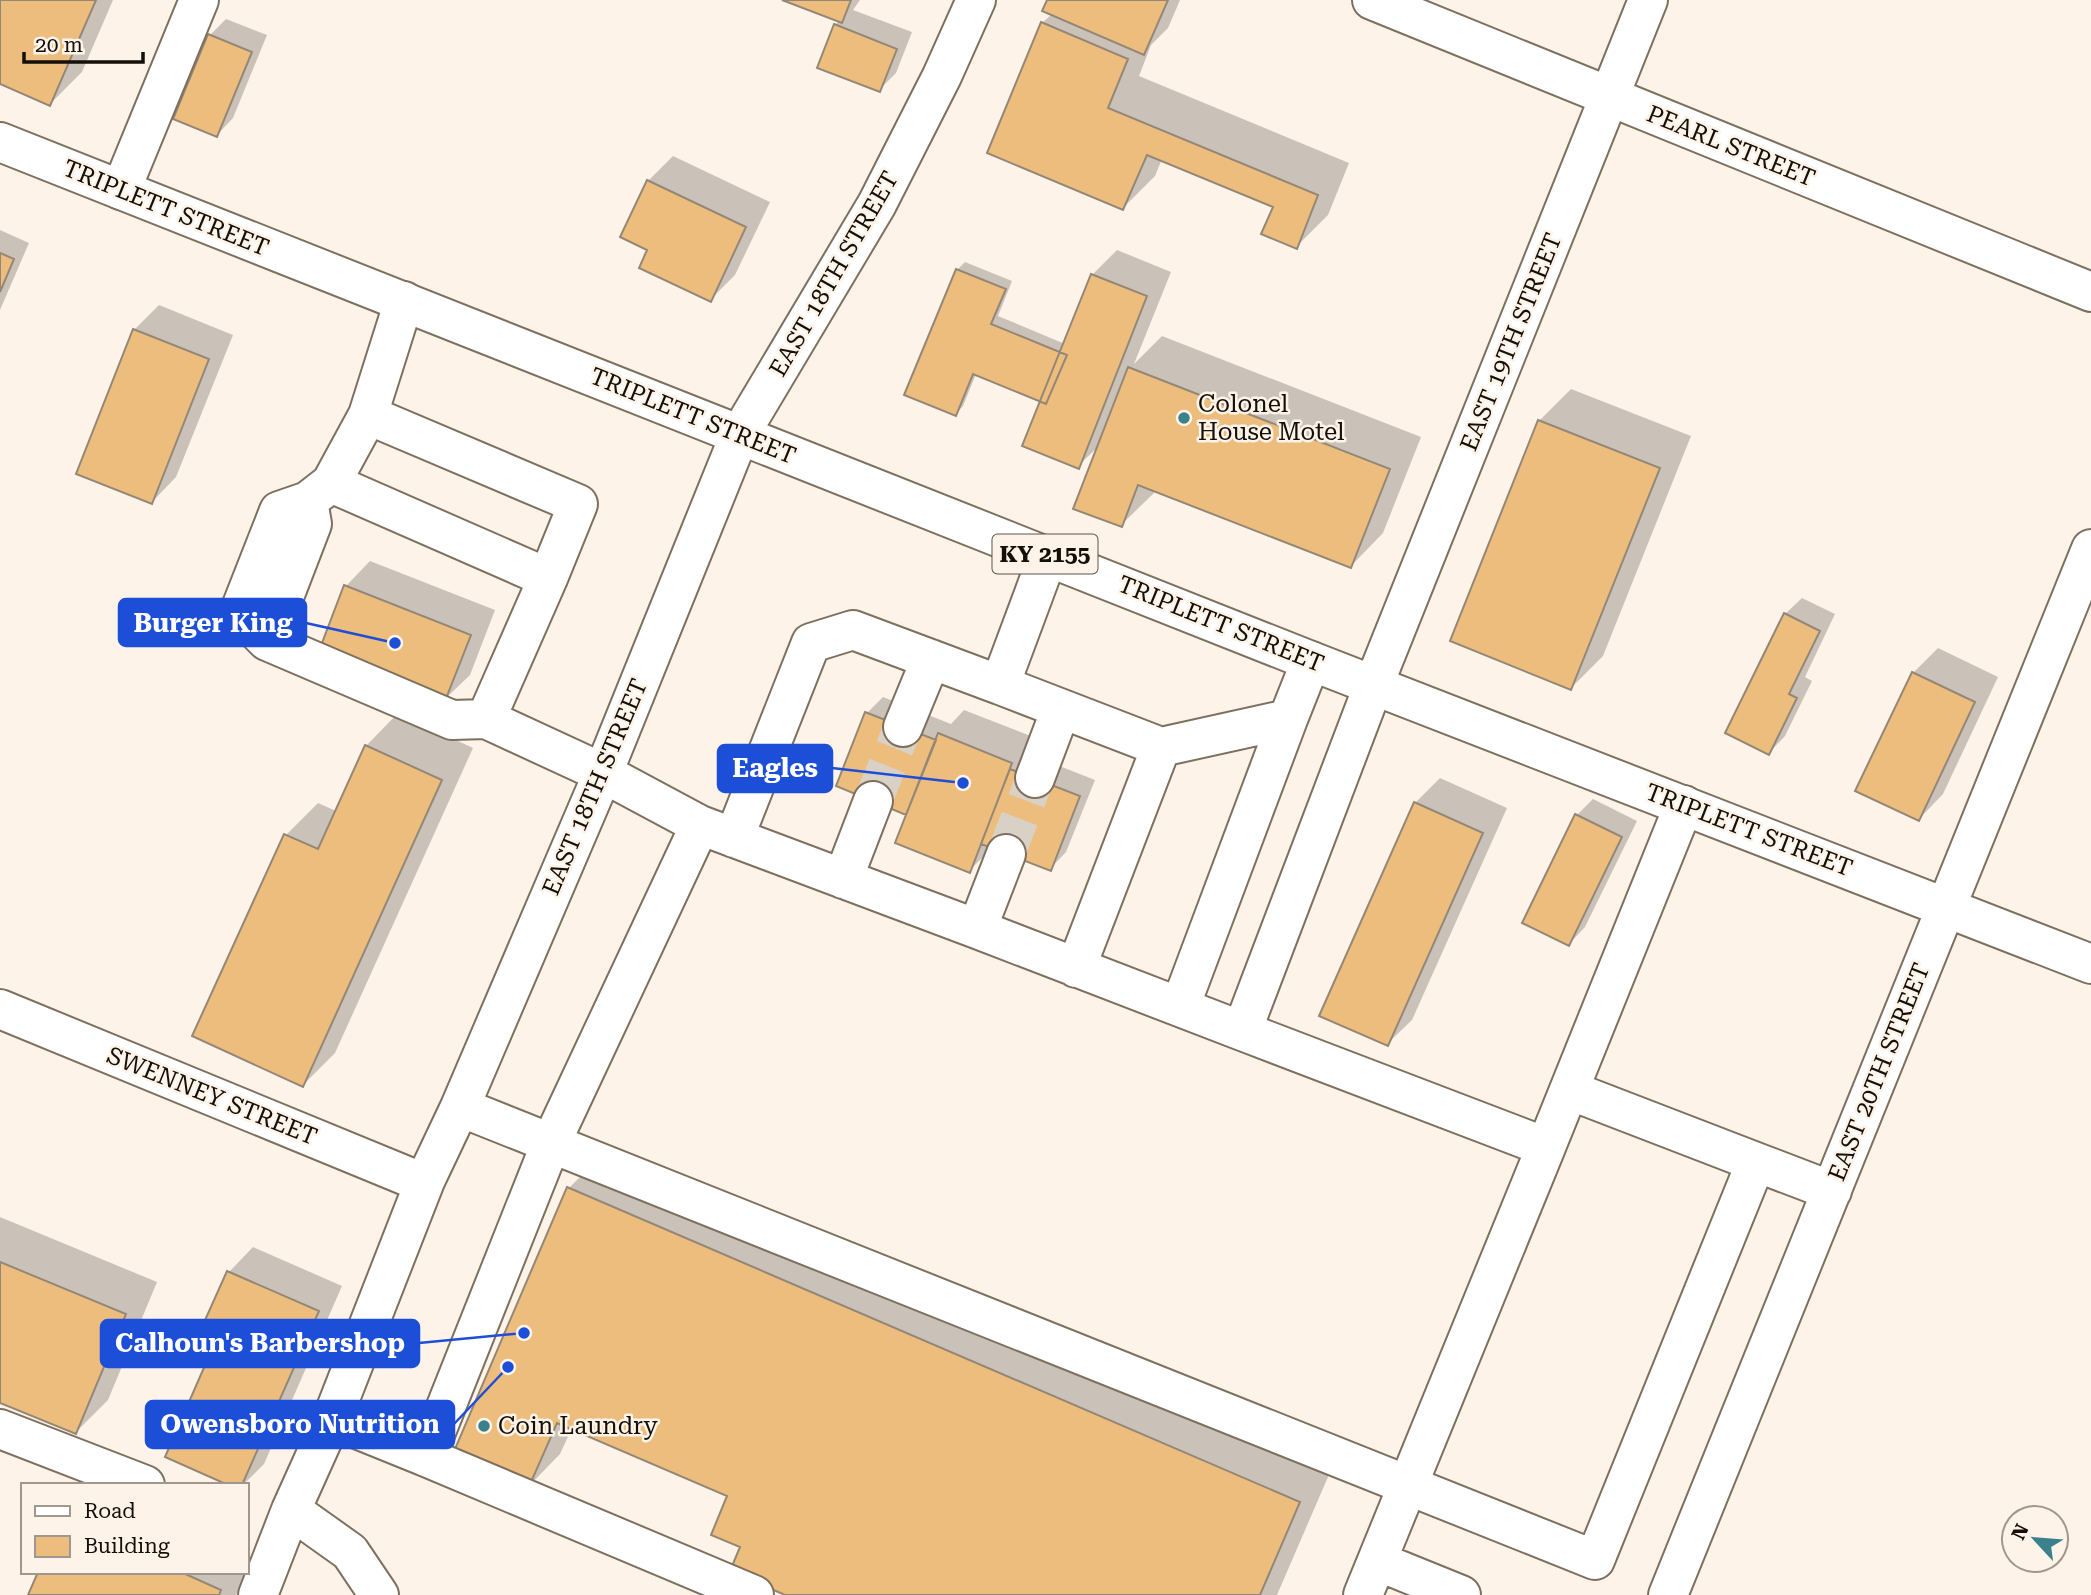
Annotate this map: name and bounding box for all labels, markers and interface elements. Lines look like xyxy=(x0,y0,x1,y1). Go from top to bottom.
scale bar xyxy=(24,21,144,65)
text: 20 m xyxy=(35,33,83,57)
street label: PEARL STREET xyxy=(1643,100,1819,192)
street label: TRIPLETT STREET xyxy=(59,154,273,262)
street label: EAST 18TH STREET xyxy=(764,166,904,382)
street label: EAST 19TH STREET xyxy=(1455,229,1567,455)
street label: TRIPLETT STREET xyxy=(586,362,800,470)
place label: Colonel House Motel xyxy=(1198,390,1344,446)
marker: Colonel House Motel xyxy=(1176,410,1192,426)
road number: KY 2155 xyxy=(992,534,1098,574)
street label: TRIPLETT STREET xyxy=(1114,570,1328,678)
callout: Burger King xyxy=(119,599,306,646)
text: Burger King xyxy=(133,608,293,638)
street label: EAST 18TH STREET xyxy=(537,675,653,899)
callout: Eagles xyxy=(718,745,832,792)
text: Eagles xyxy=(732,753,818,783)
street label: TRIPLETT STREET xyxy=(1642,778,1856,882)
street label: EAST 20TH STREET xyxy=(1823,959,1935,1185)
street label: SWENNEY STREET xyxy=(103,1041,321,1151)
callout: Calhoun's Barbershop xyxy=(101,1320,419,1367)
text: Calhoun's Barbershop xyxy=(115,1328,405,1358)
callout: Owensboro Nutrition xyxy=(146,1401,454,1448)
text: Owensboro Nutrition xyxy=(160,1409,440,1439)
place label: Coin Laundry xyxy=(498,1412,658,1440)
marker: Coin Laundry xyxy=(476,1418,492,1434)
legend xyxy=(21,1483,248,1574)
text: Road xyxy=(84,1499,136,1523)
north arrow xyxy=(2000,1504,2070,1574)
text: N xyxy=(2007,1520,2034,1543)
text: Building xyxy=(84,1534,170,1558)

